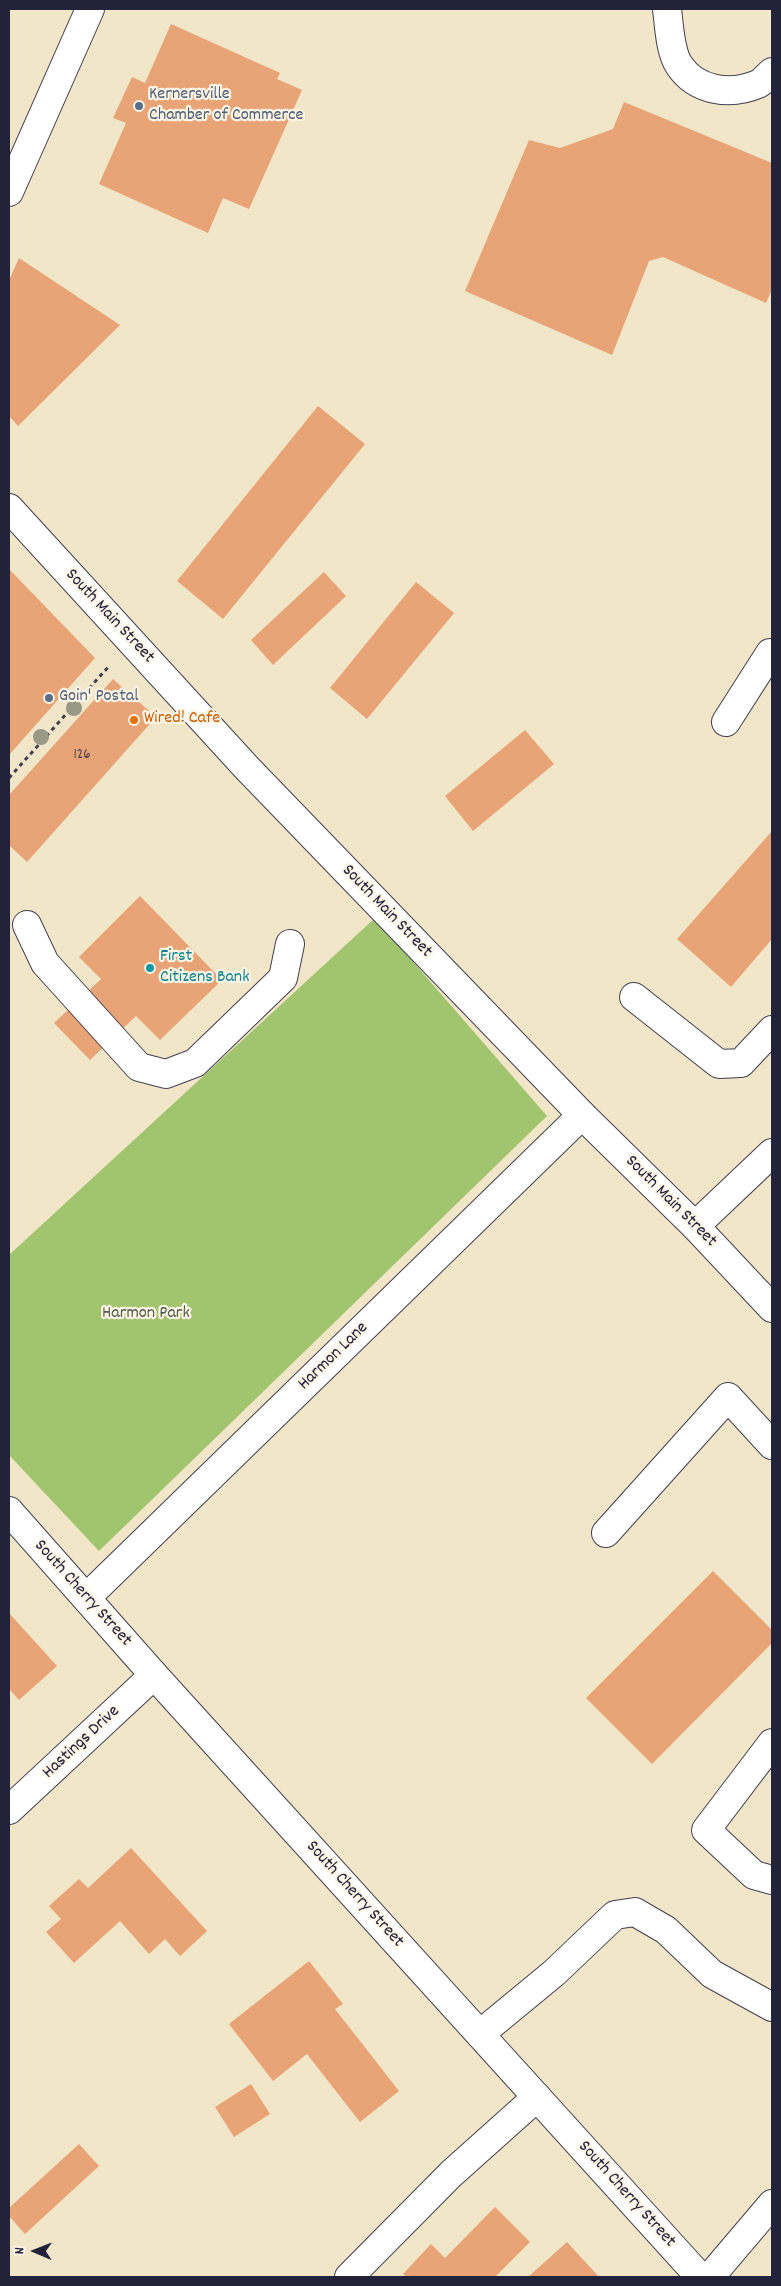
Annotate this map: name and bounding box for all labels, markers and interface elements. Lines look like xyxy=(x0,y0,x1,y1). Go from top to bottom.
place label: Kernersville Chamber of Commerce xyxy=(149,85,303,128)
marker: Kernersville Chamber of Commerce xyxy=(133,100,145,112)
street label: South Main Street xyxy=(60,565,158,669)
place label: Goin' Postal xyxy=(59,687,139,709)
marker: Goin' Postal xyxy=(43,692,55,704)
place label: Wired! Cafe xyxy=(144,709,220,731)
marker: Wired! Cafe xyxy=(128,714,140,726)
house number: 126 xyxy=(73,747,91,765)
street label: South Main Street xyxy=(336,861,436,963)
place label: First Citizens Bank xyxy=(160,947,250,990)
marker: First Citizens Bank xyxy=(144,962,156,974)
street label: South Main Street xyxy=(620,1152,720,1252)
park label: Harmon Park xyxy=(102,1304,190,1326)
street label: Harmon Lane xyxy=(294,1318,374,1396)
street label: South Cherry Street xyxy=(28,1536,136,1652)
street label: Hastings Drive xyxy=(39,1702,125,1784)
street label: South Cherry Street xyxy=(300,1837,408,1953)
street label: South Cherry Street xyxy=(572,2137,680,2253)
north arrow xyxy=(10,2226,60,2276)
text: N xyxy=(10,2247,30,2254)

